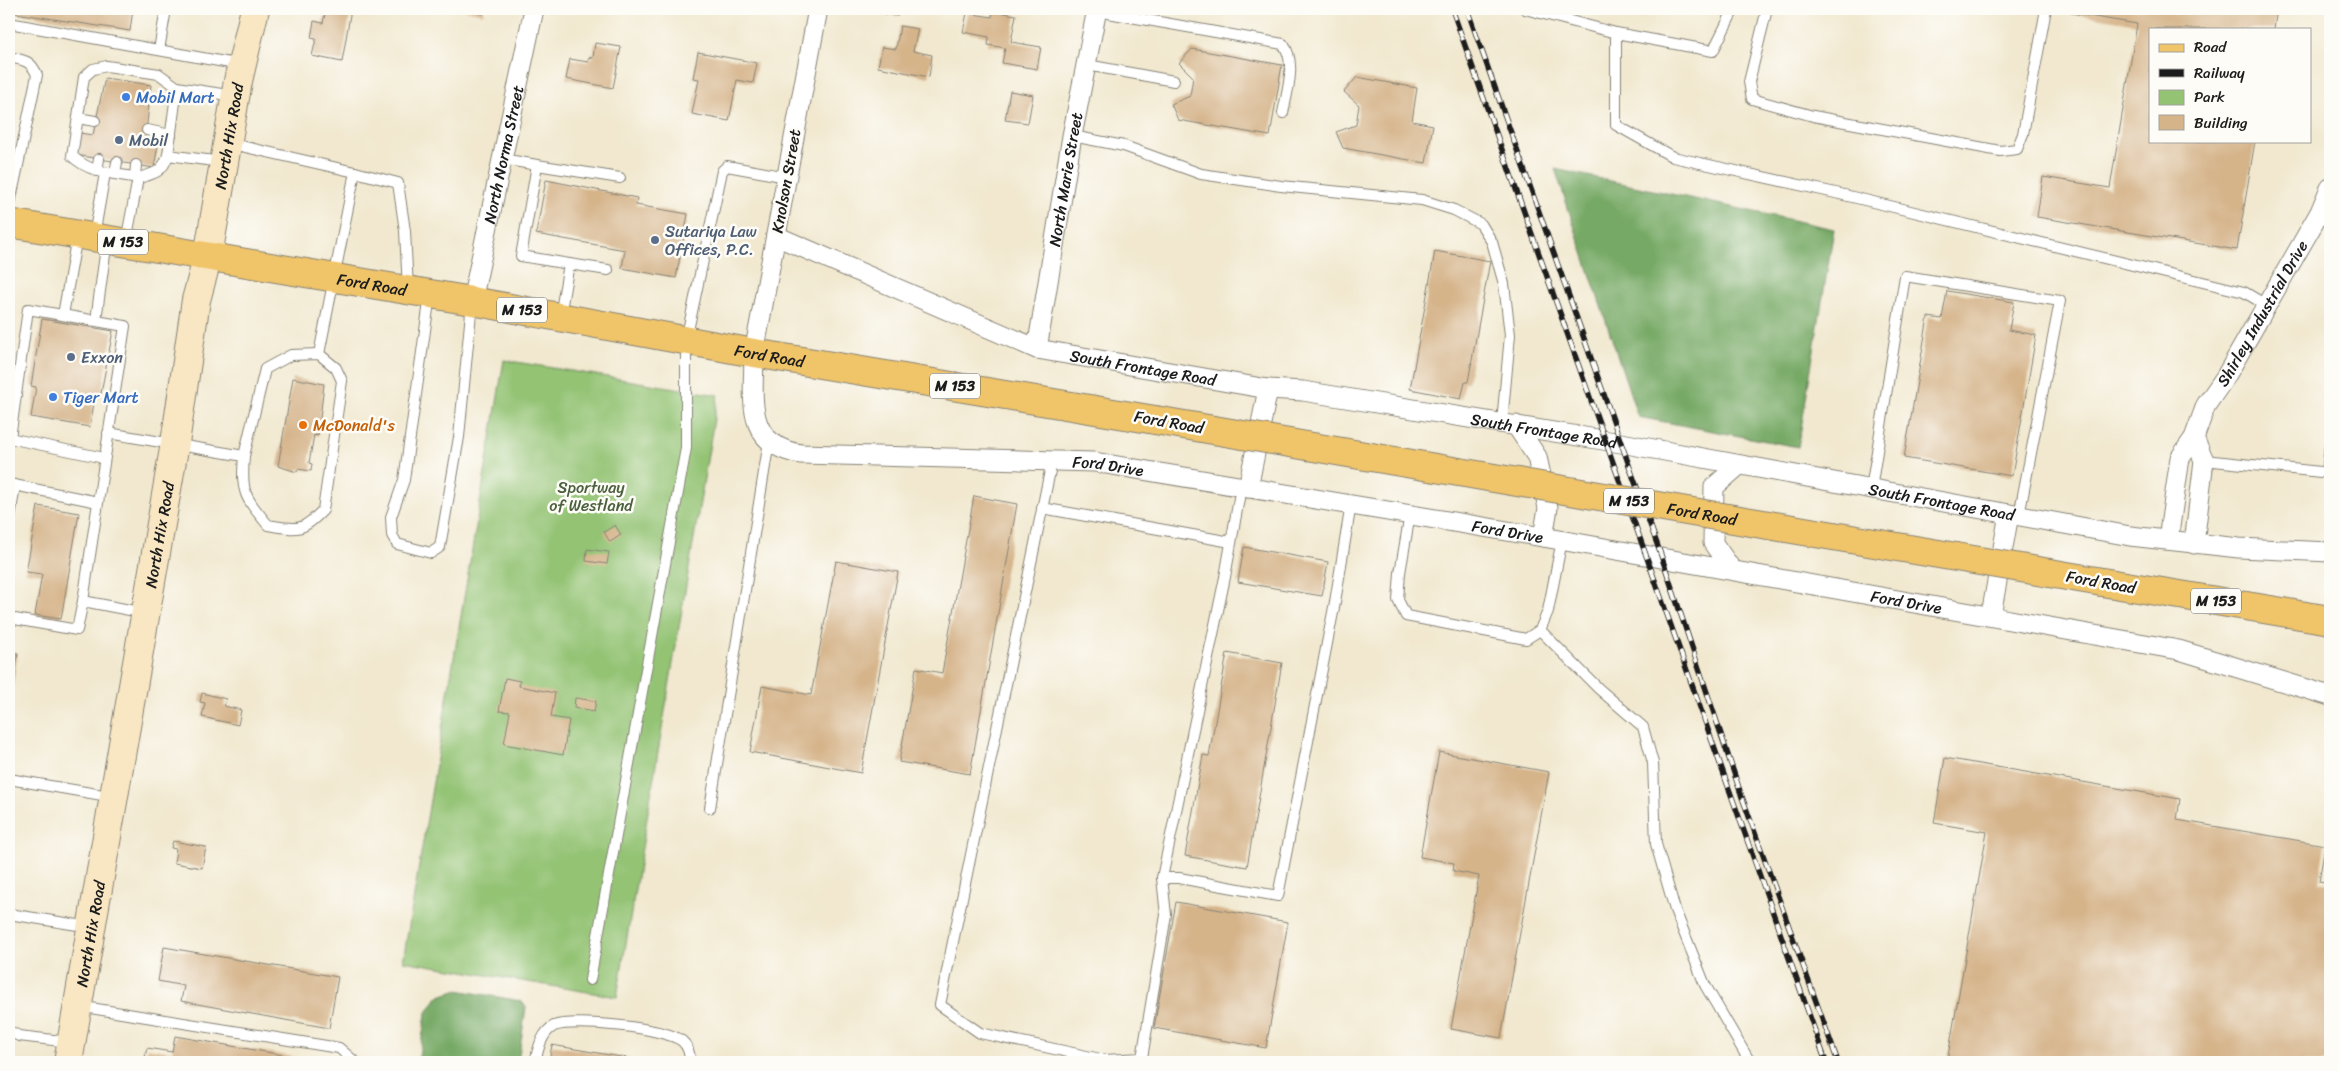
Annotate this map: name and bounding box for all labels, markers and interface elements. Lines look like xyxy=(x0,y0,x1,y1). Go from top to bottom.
legend xyxy=(2149,28,2312,142)
text: Road xyxy=(2194,34,2227,60)
text: Railway xyxy=(2194,60,2245,86)
street label: North Hix Road xyxy=(205,79,252,191)
street label: North Norma Street xyxy=(474,82,532,226)
place label: Mobil Mart xyxy=(136,83,214,112)
text: Park xyxy=(2194,84,2225,110)
marker: Mobil Mart xyxy=(120,91,132,103)
street label: North Marie Street xyxy=(1040,110,1091,249)
text: Building xyxy=(2194,110,2248,136)
place label: Mobil xyxy=(129,126,168,155)
street label: Knolson Street xyxy=(763,127,809,235)
marker: Mobil xyxy=(113,134,125,146)
place label: Sutariya Law Offices, P.C. xyxy=(665,217,757,264)
road number: M 153 xyxy=(98,230,148,254)
marker: Sutariya Law Offices, P.C. xyxy=(649,234,661,246)
street label: Shirley Industrial Drive xyxy=(2208,234,2316,393)
street label: Ford Road xyxy=(335,264,411,305)
road number: M 153 xyxy=(497,298,547,322)
street label: Ford Road xyxy=(732,335,808,376)
street label: South Frontage Road xyxy=(1068,340,1220,395)
place label: Exxon xyxy=(81,343,123,372)
marker: Exxon xyxy=(65,351,77,363)
road number: M 153 xyxy=(930,374,980,398)
place label: Tiger Mart xyxy=(63,383,139,412)
marker: Tiger Mart xyxy=(47,391,59,403)
street label: Ford Road xyxy=(1132,402,1208,443)
street label: South Frontage Road xyxy=(1469,404,1621,457)
place label: McDonald's xyxy=(313,411,395,440)
marker: McDonald's xyxy=(297,419,309,431)
street label: Ford Drive xyxy=(1072,447,1146,485)
park label: Sportway of Westland xyxy=(549,473,634,520)
street label: South Frontage Road xyxy=(1866,474,2018,529)
street label: North Hix Road xyxy=(136,478,183,590)
road number: M 153 xyxy=(1604,488,1654,514)
street label: Ford Road xyxy=(1665,493,1741,534)
street label: Ford Drive xyxy=(1470,511,1546,551)
street label: Ford Road xyxy=(2064,562,2140,603)
street label: Ford Drive xyxy=(1869,581,1945,622)
road number: M 153 xyxy=(2191,588,2241,614)
street label: North Hix Road xyxy=(67,877,114,989)

